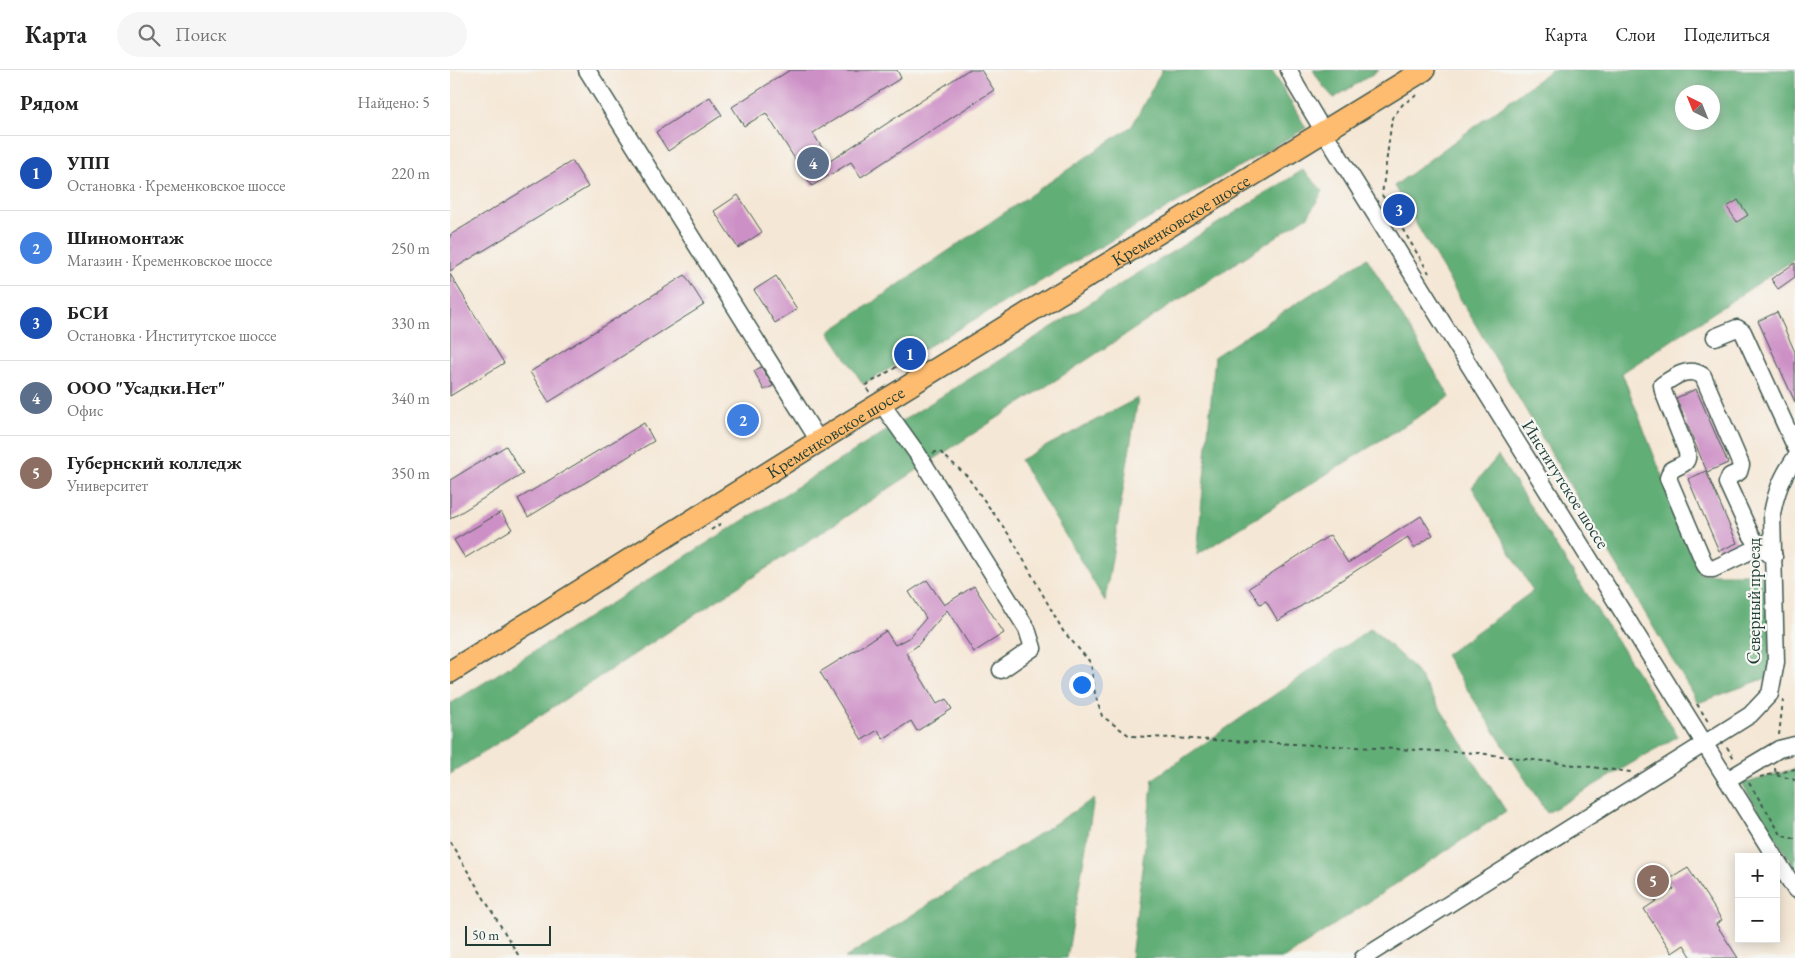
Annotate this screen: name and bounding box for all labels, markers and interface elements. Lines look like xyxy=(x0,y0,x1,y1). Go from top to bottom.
search box xyxy=(117,12,467,57)
text: Карта xyxy=(25,19,87,50)
icon: search xyxy=(135,21,163,49)
text: Поиск xyxy=(175,22,227,47)
text: Карта xyxy=(1545,23,1588,46)
text: Слои xyxy=(1616,23,1655,46)
text: Поделиться xyxy=(1683,23,1770,46)
north arrow xyxy=(1675,85,1720,130)
text: Рядом xyxy=(20,89,79,116)
text: Найдено: 5 xyxy=(358,92,430,113)
pin: 4 xyxy=(797,144,829,182)
text: УПП xyxy=(67,150,110,175)
text: 1 xyxy=(32,163,40,184)
text: 220 m xyxy=(391,163,430,184)
street label: Кременковское шоссе xyxy=(1107,168,1254,271)
text: Остановка · Кременковское шоссе xyxy=(67,175,285,196)
pin: 3 xyxy=(1383,191,1415,229)
text: Шиномонтаж xyxy=(67,225,184,250)
text: 2 xyxy=(32,238,40,259)
text: 250 m xyxy=(391,238,430,259)
text: Магазин · Кременковское шоссе xyxy=(67,250,272,271)
text: БСИ xyxy=(67,300,108,325)
text: 3 xyxy=(32,313,40,334)
text: 330 m xyxy=(391,313,430,334)
text: Остановка · Институтское шоссе xyxy=(67,325,277,346)
pin: 1 xyxy=(894,335,926,373)
text: ООО "Усадки.Нет" xyxy=(67,375,225,400)
street label: Кременковское шоссе xyxy=(762,380,908,483)
text: 4 xyxy=(32,388,40,409)
text: 340 m xyxy=(391,388,430,409)
text: Офис xyxy=(67,400,104,421)
pin: 2 xyxy=(727,401,759,439)
street label: Институтское шоссе xyxy=(1517,415,1615,553)
text: Губернский колледж xyxy=(67,450,242,475)
text: 5 xyxy=(32,463,40,484)
text: 350 m xyxy=(391,463,430,484)
text: Университет xyxy=(67,475,148,496)
street label: Северный проезд xyxy=(1742,538,1765,664)
your location xyxy=(1069,672,1095,698)
map controls xyxy=(1735,853,1780,943)
button: + xyxy=(1735,853,1780,898)
pin: 5 xyxy=(1637,862,1669,900)
button: − xyxy=(1735,898,1780,943)
scale bar xyxy=(465,923,551,946)
text: 50 m xyxy=(472,926,499,944)

